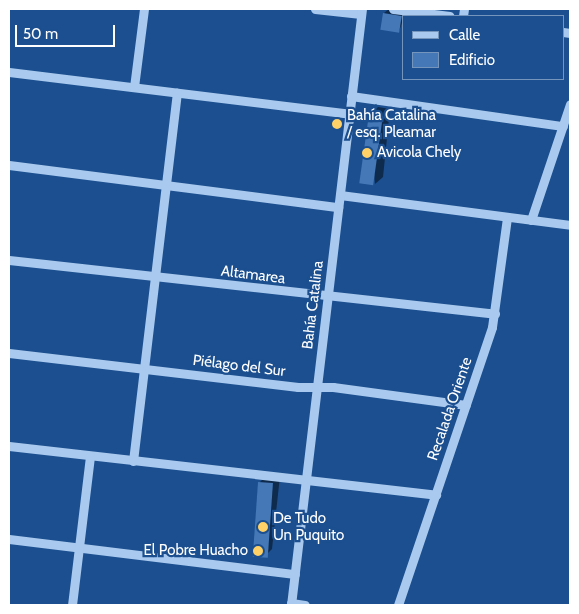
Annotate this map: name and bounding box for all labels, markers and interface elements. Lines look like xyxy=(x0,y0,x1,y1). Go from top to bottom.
scale bar xyxy=(18,15,118,47)
legend xyxy=(402,15,564,80)
text: 50 m xyxy=(23,25,58,43)
text: Calle xyxy=(449,26,480,44)
text: Edificio xyxy=(449,51,495,69)
place label: Bahía Catalina / esq. Pleamar xyxy=(347,106,436,141)
marker: Bahía Catalina / esq. Pleamar xyxy=(331,118,343,130)
place label: Avicola Chely xyxy=(377,144,461,162)
marker: Avicola Chely xyxy=(361,147,373,159)
street label: Bahía Catalina xyxy=(299,260,327,350)
street label: Altamarea xyxy=(220,262,286,288)
street label: Piélago del Sur xyxy=(192,351,286,381)
street label: Recalada Oriente xyxy=(424,355,476,463)
place label: De Tudo Un Puquito xyxy=(273,509,344,544)
marker: De Tudo Un Puquito xyxy=(257,521,269,533)
place label: El Pobre Huacho xyxy=(144,542,248,560)
marker: El Pobre Huacho xyxy=(252,545,264,557)

